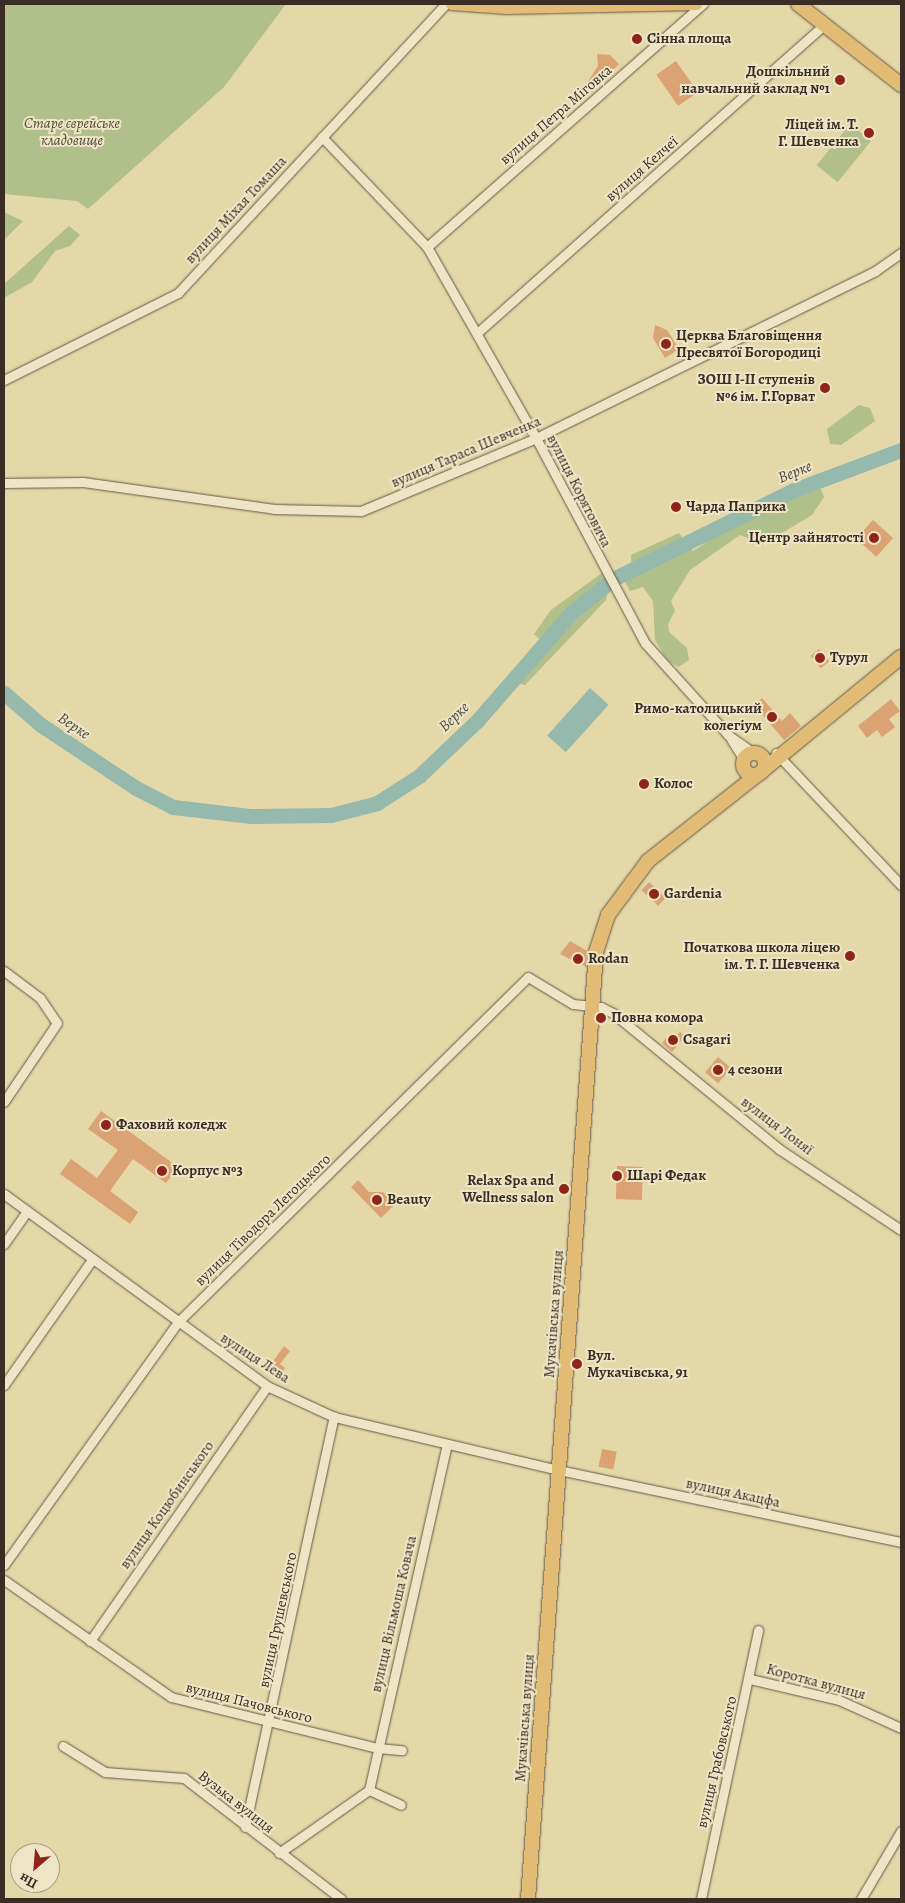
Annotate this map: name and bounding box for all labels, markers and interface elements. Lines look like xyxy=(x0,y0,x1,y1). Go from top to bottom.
place label: Сінна площа xyxy=(647,30,731,48)
marker: Сінна площа xyxy=(631,33,643,45)
street label: вулиця Петра Міговка xyxy=(496,61,616,169)
place label: Дошкільний навчальний заклад №1 xyxy=(681,62,830,97)
marker: Дошкільний навчальний заклад №1 xyxy=(834,74,846,86)
park label: Старе єврейське кладовище xyxy=(24,114,120,149)
place label: Ліцей ім. Т. Г. Шевченка xyxy=(778,115,859,150)
marker: Ліцей ім. Т. Г. Шевченка xyxy=(863,127,875,139)
street label: вулиця Келчеї xyxy=(602,133,682,205)
street label: вулиця Міхая Томаша xyxy=(181,152,291,268)
place label: Церква Благовіщення Пресвятої Богородиці xyxy=(676,326,822,361)
marker: Церква Благовіщення Пресвятої Богородиці xyxy=(660,338,672,350)
place label: ЗОШ І-ІІ ступенів №6 ім. Г.Горват xyxy=(698,370,815,405)
marker: ЗОШ І-ІІ ступенів №6 ім. Г.Горват xyxy=(819,382,831,394)
street label: вулиця Тараса Шевченка xyxy=(388,412,544,492)
street label: вулиця Корятовича xyxy=(543,431,615,551)
water label: Верке xyxy=(775,457,815,487)
place label: Чарда Паприка xyxy=(686,498,786,516)
marker: Чарда Паприка xyxy=(670,501,682,513)
place label: Центр зайнятості xyxy=(749,529,864,547)
marker: Центр зайнятості xyxy=(868,532,880,544)
place label: Турул xyxy=(830,649,868,667)
marker: Турул xyxy=(814,652,826,664)
water label: Верке xyxy=(435,698,473,736)
place label: Римо-католицький колегіум xyxy=(634,699,762,734)
water label: Верке xyxy=(54,708,94,744)
marker: Римо-католицький колегіум xyxy=(766,711,778,723)
place label: Колос xyxy=(654,775,693,793)
marker: Колос xyxy=(638,778,650,790)
place label: Gardenia xyxy=(664,885,722,903)
marker: Gardenia xyxy=(648,888,660,900)
place label: Початкова школа ліцею ім. Т. Г. Шевченка xyxy=(684,938,840,973)
place label: Rodan xyxy=(588,950,629,968)
marker: Початкова школа ліцею ім. Т. Г. Шевченка xyxy=(844,950,856,962)
marker: Rodan xyxy=(572,953,584,965)
place label: Повна комора xyxy=(611,1009,703,1027)
marker: Повна комора xyxy=(595,1012,607,1024)
place label: Csagari xyxy=(683,1031,731,1049)
marker: Csagari xyxy=(667,1034,679,1046)
place label: 4 сезони xyxy=(728,1061,783,1079)
marker: 4 сезони xyxy=(712,1064,724,1076)
street label: вулиця Лоняї xyxy=(737,1093,817,1159)
place label: Фаховий коледж xyxy=(116,1116,227,1134)
marker: Фаховий коледж xyxy=(100,1119,112,1131)
street label: вулиця Тіводора Легоцького xyxy=(191,1150,335,1290)
place label: Корпус №3 xyxy=(172,1162,243,1180)
marker: Корпус №3 xyxy=(156,1165,168,1177)
place label: Шарі Федак xyxy=(627,1167,706,1185)
marker: Шарі Федак xyxy=(611,1170,623,1182)
place label: Relax Spa and Wellness salon xyxy=(462,1171,554,1206)
marker: Relax Spa and Wellness salon xyxy=(558,1183,570,1195)
place label: Beauty xyxy=(387,1191,431,1209)
marker: Beauty xyxy=(371,1194,383,1206)
street label: Мукачівська вулиця xyxy=(541,1249,567,1379)
street label: вулиця Лева xyxy=(217,1329,293,1387)
place label: Вул. Мукачівська, 91 xyxy=(587,1346,688,1381)
marker: Вул. Мукачівська, 91 xyxy=(571,1358,583,1370)
street label: вулиця Коцюбинського xyxy=(116,1438,218,1572)
street label: вулиця Акацфа xyxy=(684,1474,782,1512)
street label: вулиця Вільмоша Ковача xyxy=(367,1534,421,1694)
street label: вулиця Грушевського xyxy=(255,1551,301,1689)
street label: Мукачівська вулиця xyxy=(512,1653,538,1783)
street label: Коротка вулиця xyxy=(764,1660,868,1704)
street label: вулиця Пачовського xyxy=(184,1679,314,1727)
street label: вулиця Грабовського xyxy=(693,1694,741,1830)
street label: Вузька вулиця xyxy=(194,1767,278,1837)
north arrow xyxy=(10,1843,60,1893)
text: Пн xyxy=(16,1868,41,1894)

